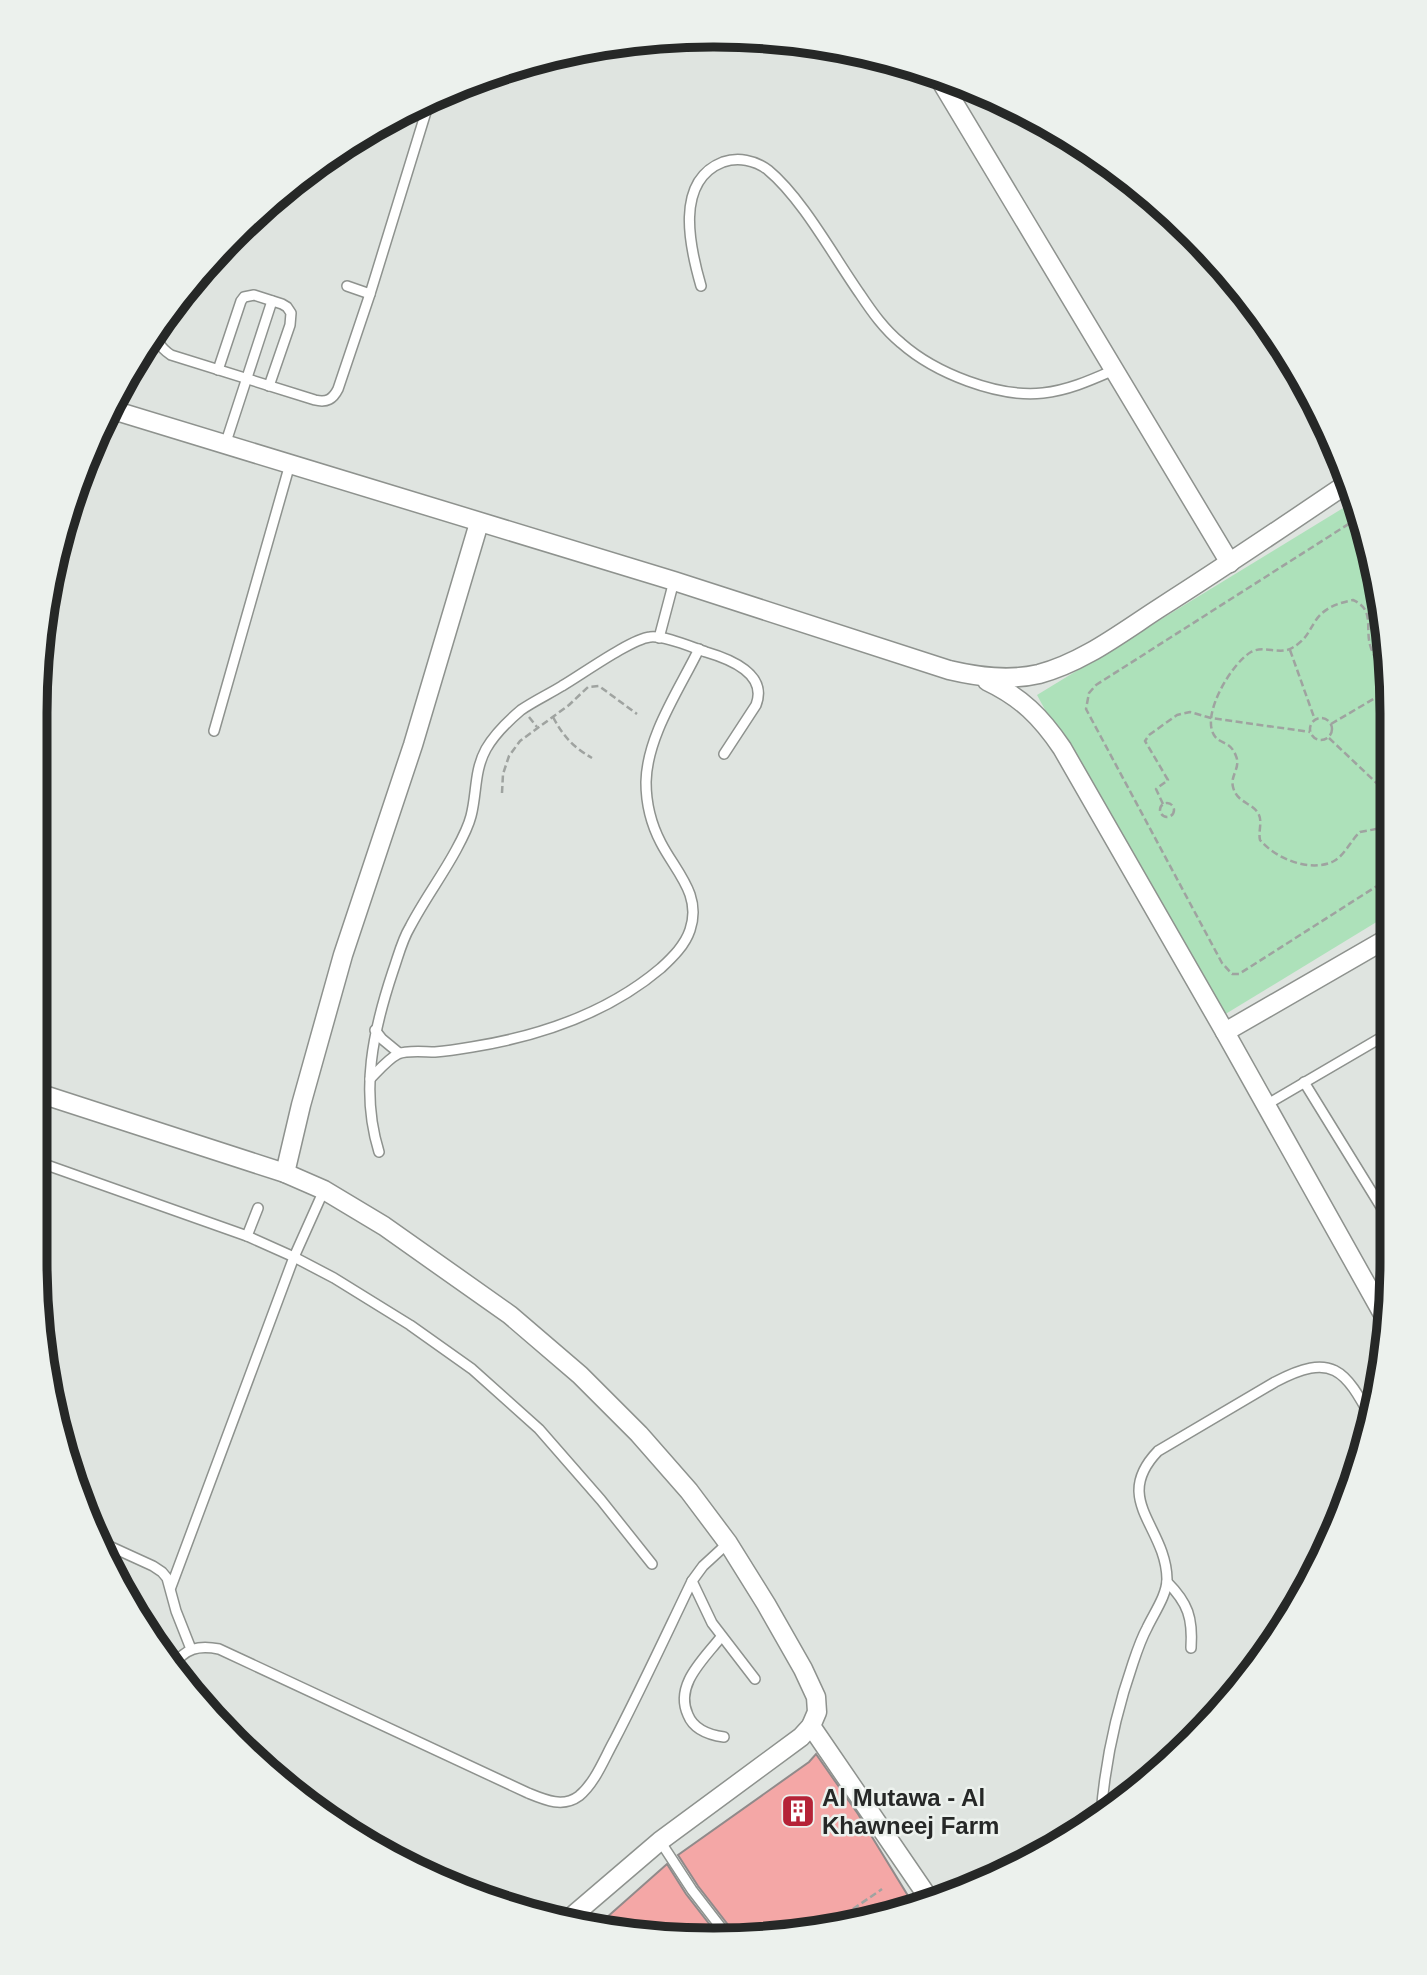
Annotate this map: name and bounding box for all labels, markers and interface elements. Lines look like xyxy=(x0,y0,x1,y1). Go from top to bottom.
place label: Al Mutawa - Al Khawneej Farm xyxy=(822,1784,999,1839)
building icon: Al Mutawa - Al Khawneej Farm xyxy=(779,1792,817,1830)

